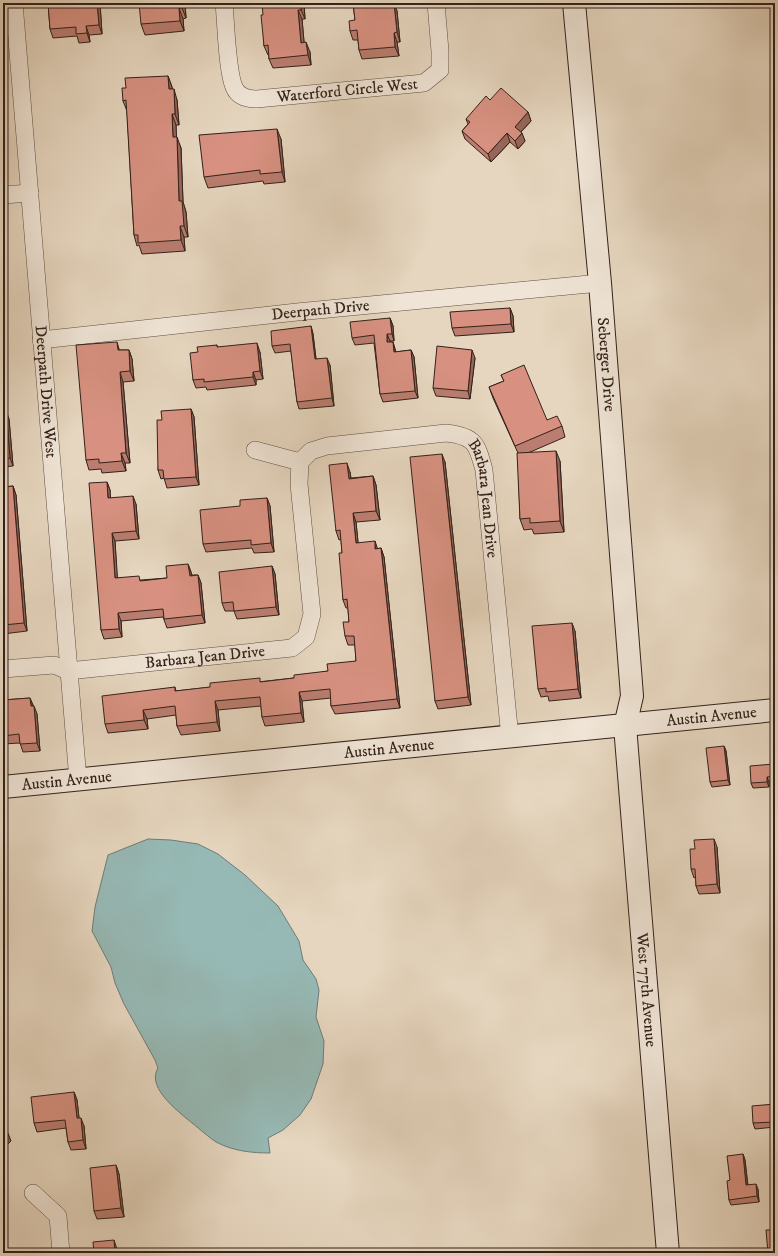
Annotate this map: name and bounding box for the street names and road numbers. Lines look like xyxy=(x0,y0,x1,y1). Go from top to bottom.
street label: Waterford Circle West xyxy=(275,74,419,107)
street label: Deerpath Drive xyxy=(270,295,371,325)
street label: Seberger Drive xyxy=(593,317,620,413)
street label: Deerpath Drive West xyxy=(31,325,61,459)
street label: Barbara Jean Drive xyxy=(464,435,503,559)
street label: Barbara Jean Drive xyxy=(144,641,266,673)
street label: Austin Avenue xyxy=(665,702,758,731)
street label: Austin Avenue xyxy=(343,734,435,763)
street label: Austin Avenue xyxy=(21,766,113,795)
street label: West 77th Avenue xyxy=(632,931,661,1048)

